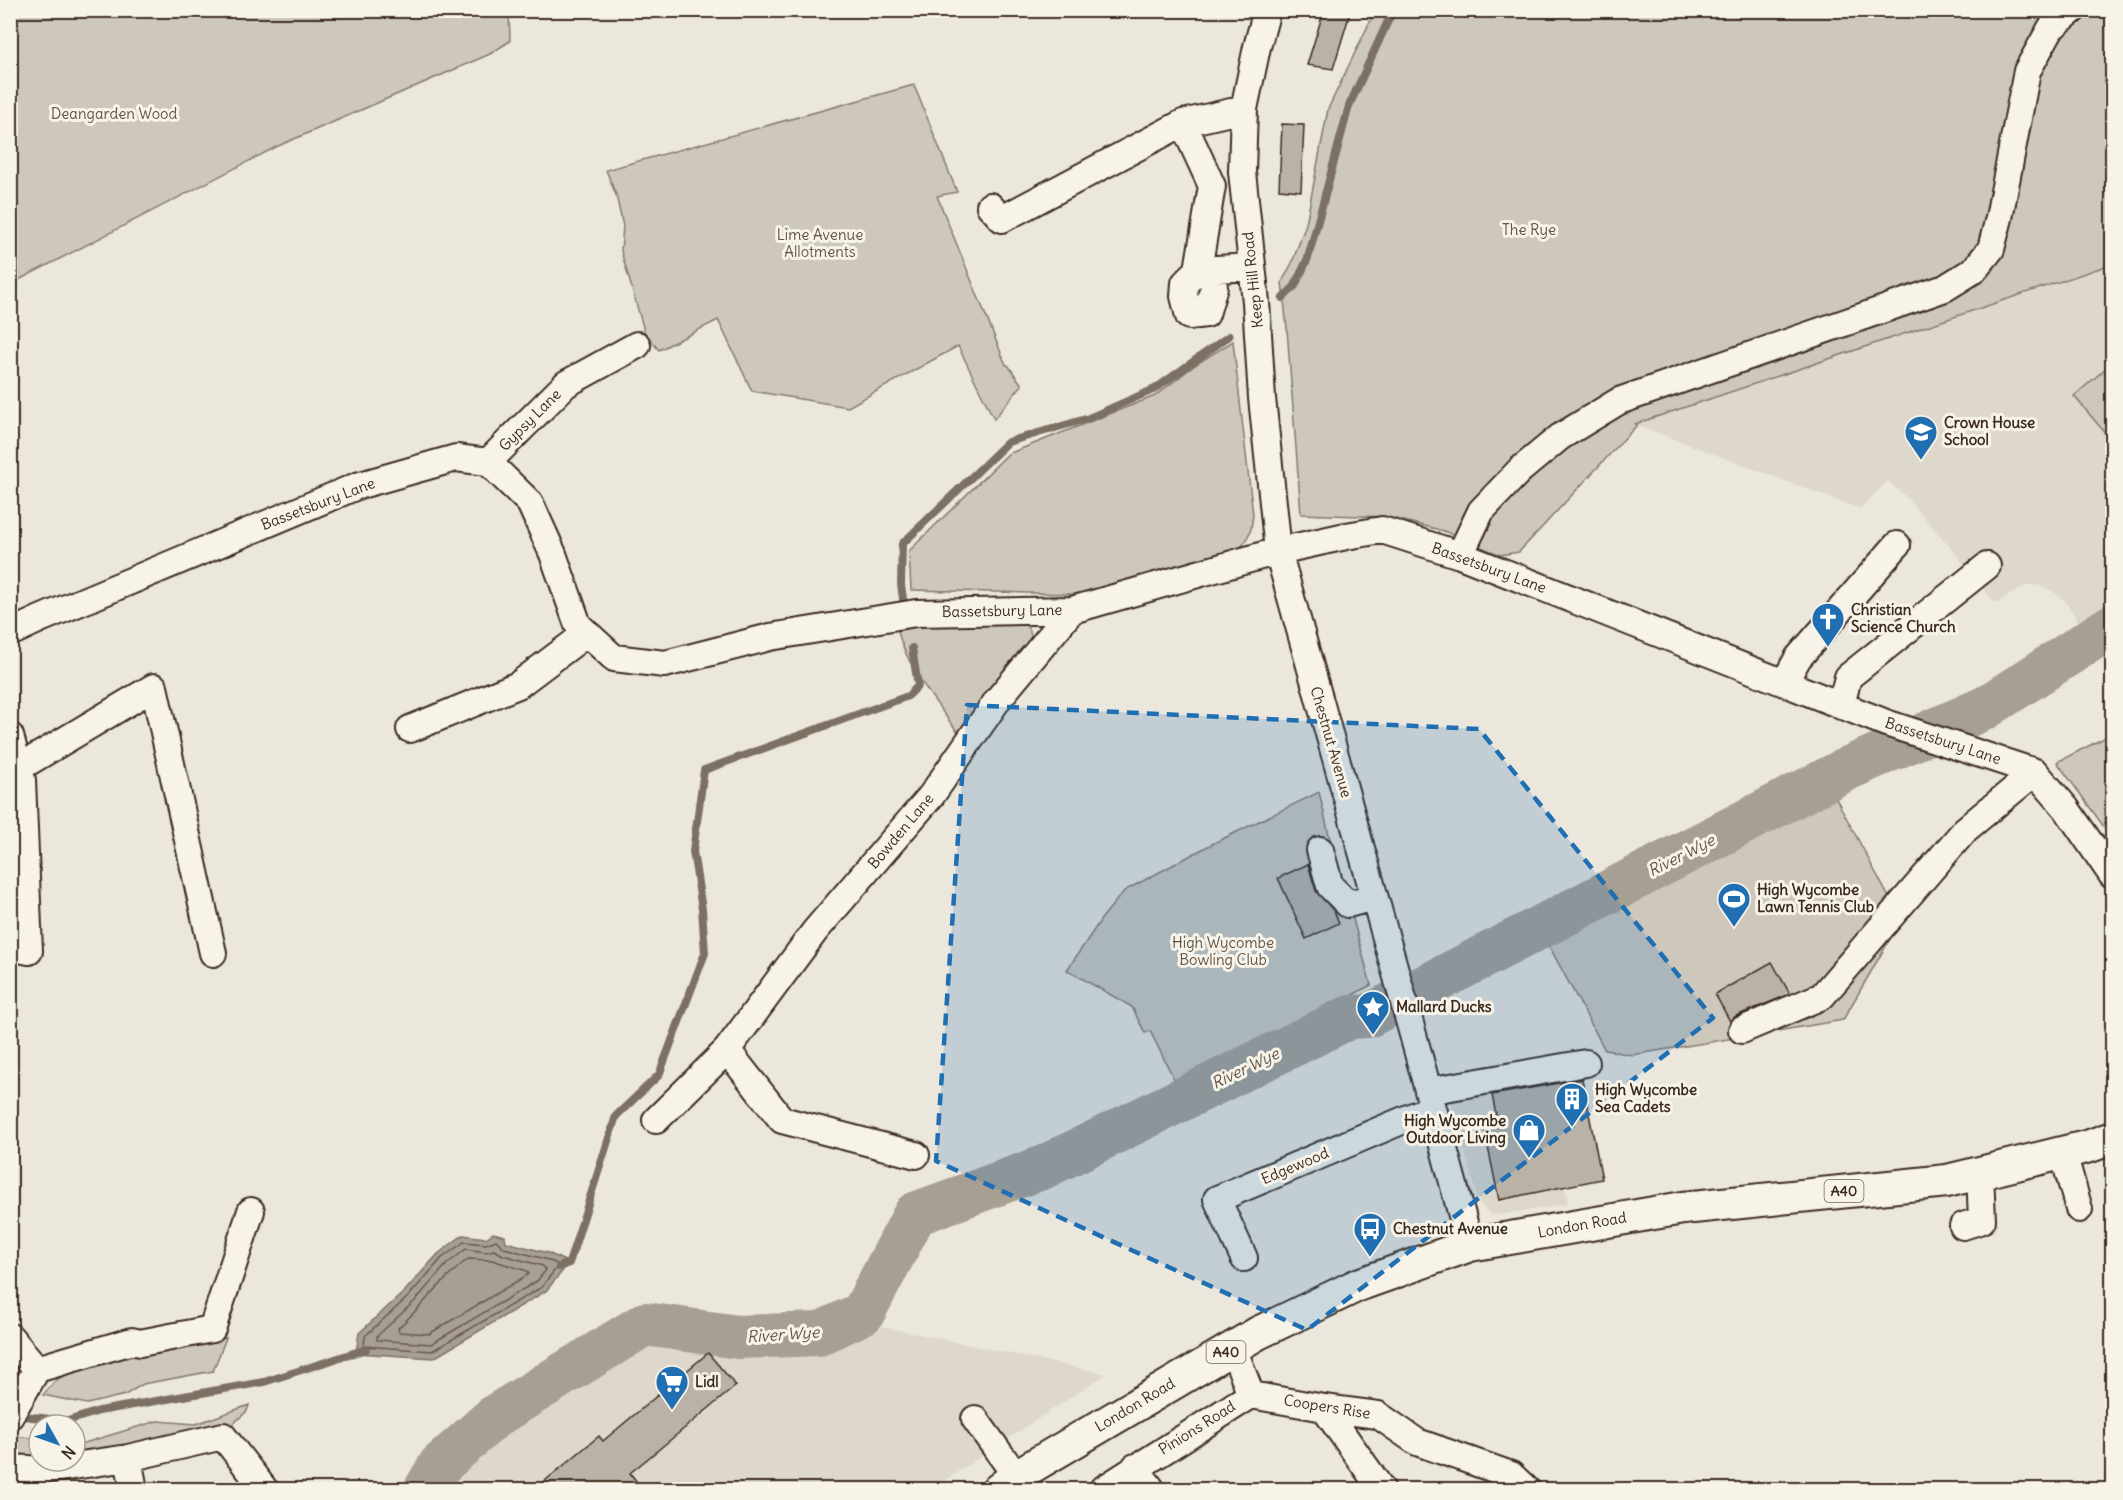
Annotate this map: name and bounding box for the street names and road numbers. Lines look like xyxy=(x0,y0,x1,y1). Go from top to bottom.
street label: Keep Hill Road xyxy=(1238,231,1267,329)
street label: Gypsy Lane xyxy=(495,385,565,455)
street label: Bassetsbury Lane xyxy=(258,473,378,534)
street label: Bassetsbury Lane xyxy=(1429,538,1549,597)
street label: Bassetsbury Lane xyxy=(942,600,1062,621)
street label: Chestnut Avenue xyxy=(1307,684,1356,800)
street label: Bassetsbury Lane xyxy=(1883,713,2003,768)
street label: Bowden Lane xyxy=(864,789,938,872)
street label: Edgewood xyxy=(1258,1143,1332,1188)
road number: A40 xyxy=(1824,1180,1864,1202)
street label: London Road xyxy=(1536,1207,1628,1242)
road number: A40 xyxy=(1206,1341,1246,1363)
street label: London Road xyxy=(1091,1373,1178,1436)
street label: Coopers Rise xyxy=(1282,1390,1372,1423)
street label: Pinions Road xyxy=(1155,1396,1239,1459)

